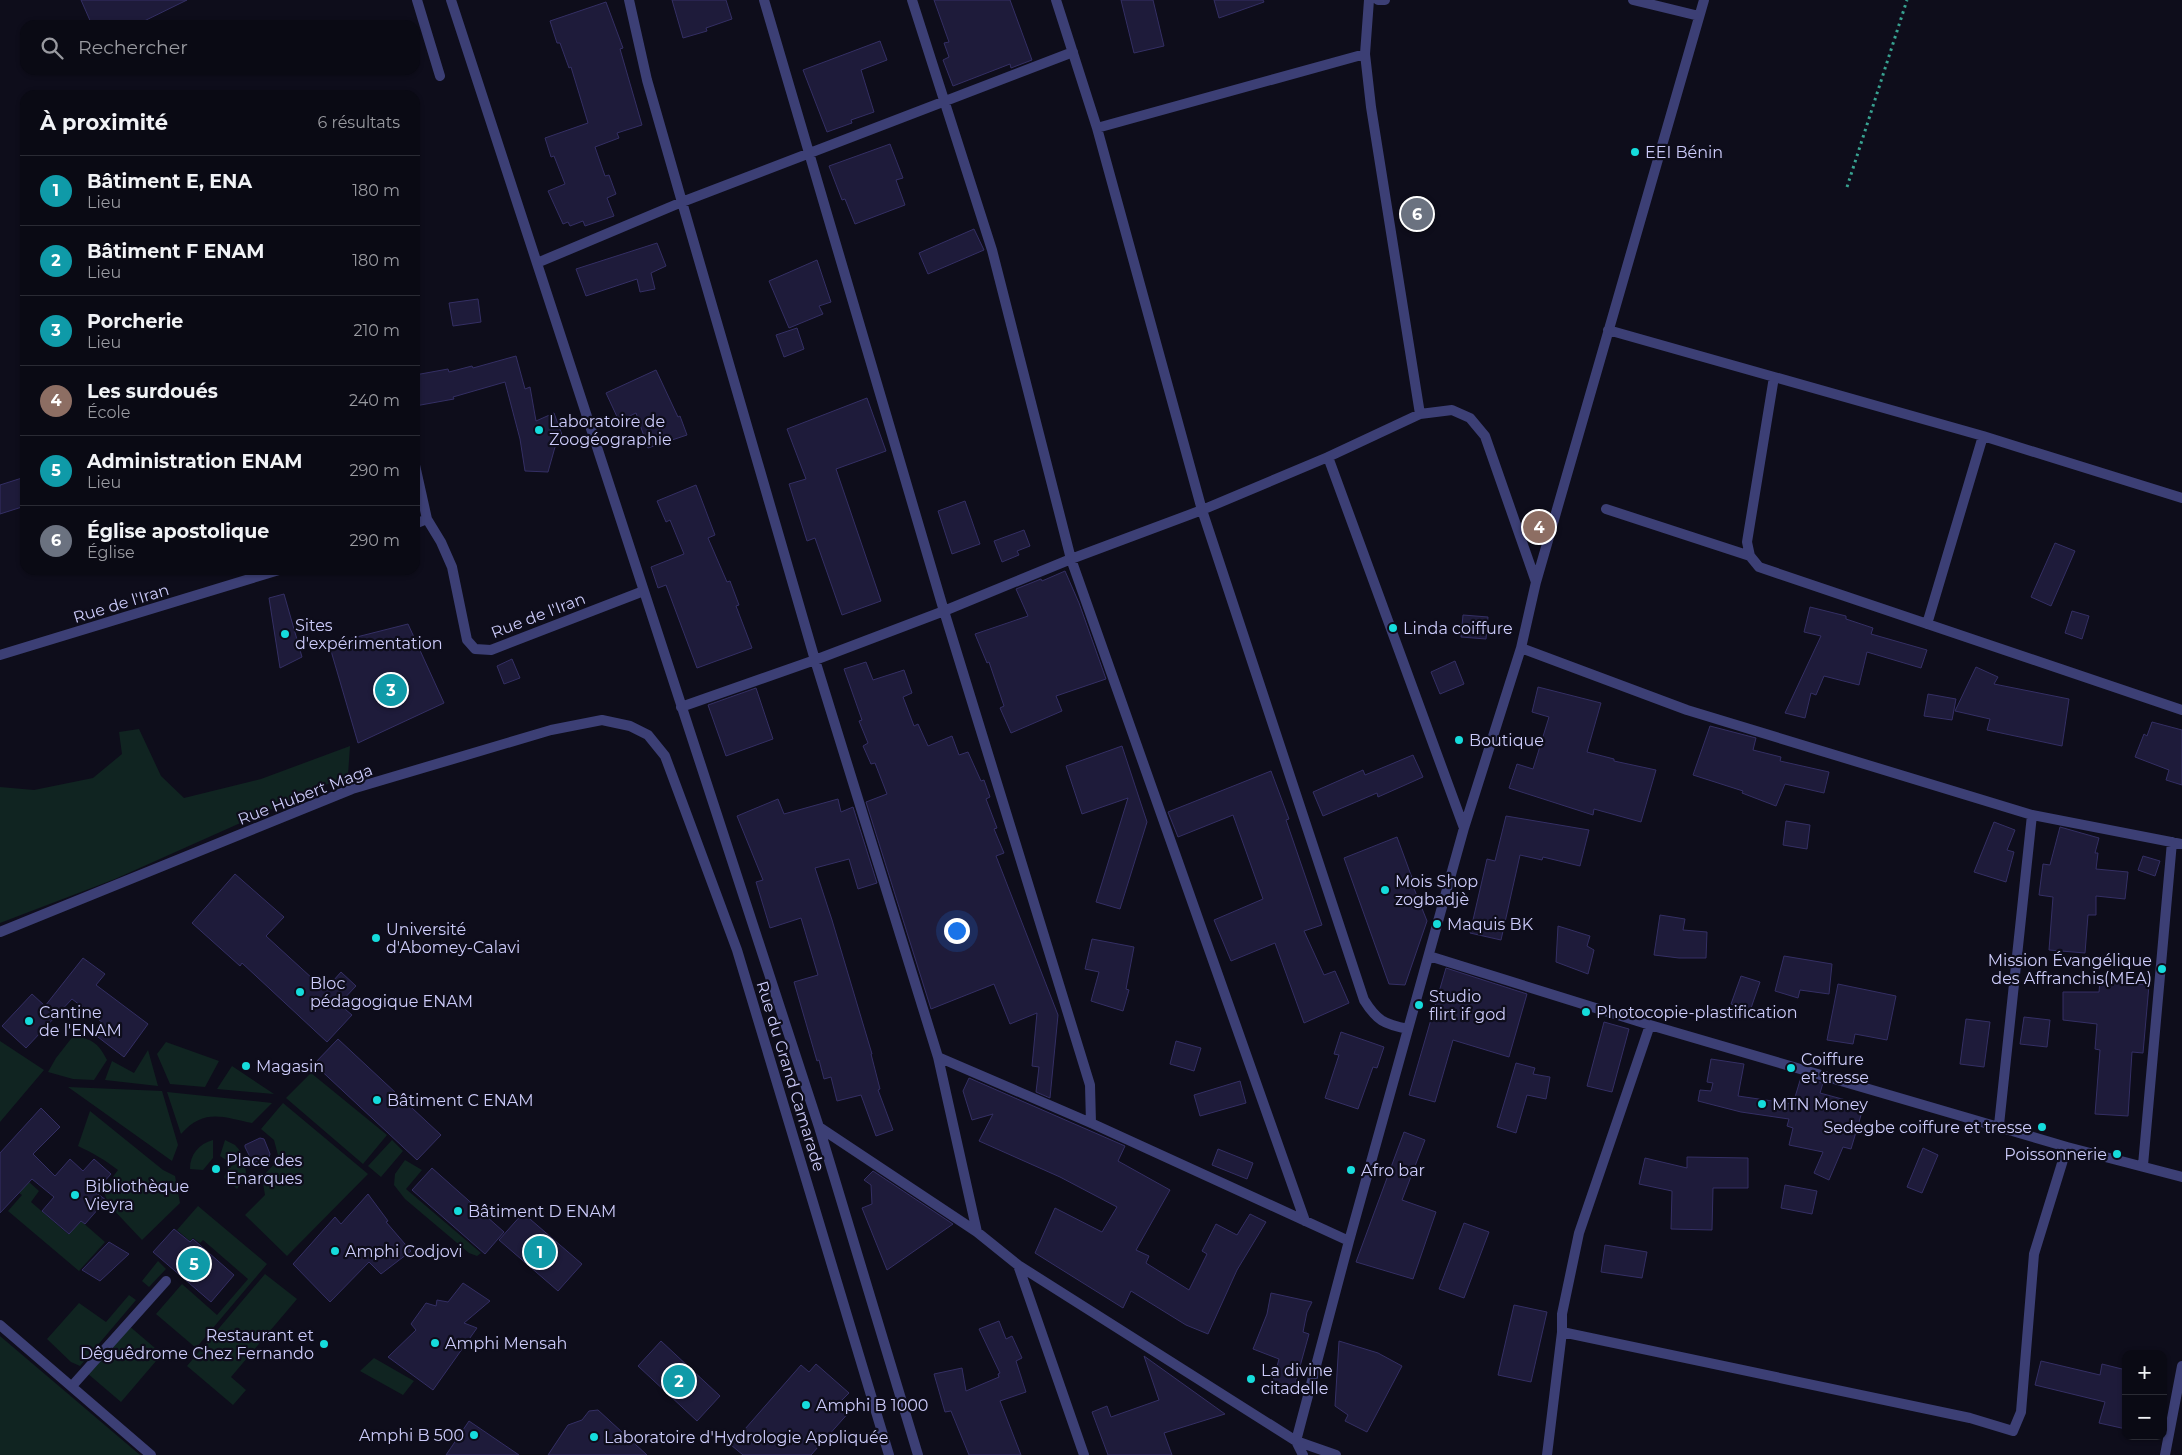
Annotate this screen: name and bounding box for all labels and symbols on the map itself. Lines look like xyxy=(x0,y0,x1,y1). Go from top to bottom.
place label: EEI Bénin xyxy=(1645,143,1723,162)
marker: EEI Bénin xyxy=(1629,146,1641,158)
pin: 6 xyxy=(1401,195,1433,233)
place label: Laboratoire de Zoogéographie xyxy=(549,412,672,449)
marker: Laboratoire de Zoogéographie xyxy=(533,424,545,436)
pin: 4 xyxy=(1523,508,1555,546)
street label: Rue de l'Iran xyxy=(71,580,171,627)
street label: Rue de l'Iran xyxy=(488,589,588,642)
place label: Sites d'expérimentation xyxy=(295,616,443,653)
place label: Linda coiffure xyxy=(1403,619,1513,638)
marker: Linda coiffure xyxy=(1387,622,1399,634)
marker: Sites d'expérimentation xyxy=(279,628,291,640)
pin: 3 xyxy=(375,671,407,709)
place label: Boutique xyxy=(1469,731,1544,750)
marker: Boutique xyxy=(1453,734,1465,746)
street label: Rue Hubert Maga xyxy=(235,760,375,829)
place label: Mois Shop zogbadjè xyxy=(1395,872,1478,909)
marker: Mois Shop zogbadjè xyxy=(1379,884,1391,896)
place label: Maquis BK xyxy=(1447,915,1534,934)
your location xyxy=(944,918,970,944)
marker: Maquis BK xyxy=(1431,918,1443,930)
place label: Université d'Abomey-Calavi xyxy=(386,920,520,957)
marker: Université d'Abomey-Calavi xyxy=(370,932,382,944)
place label: Mission Évangélique des Affranchis(MEA) xyxy=(1988,951,2152,988)
marker: Mission Évangélique des Affranchis(MEA) xyxy=(2156,963,2168,975)
place label: Bloc pédagogique ENAM xyxy=(310,974,473,1011)
street label: Rue du Grand Camarade xyxy=(752,979,829,1174)
marker: Bloc pédagogique ENAM xyxy=(294,986,306,998)
place label: Studio flirt if god xyxy=(1429,987,1506,1024)
marker: Studio flirt if god xyxy=(1413,999,1425,1011)
place label: Cantine de l'ENAM xyxy=(39,1003,122,1040)
place label: Photocopie-plastification xyxy=(1596,1003,1797,1022)
marker: Photocopie-plastification xyxy=(1580,1006,1592,1018)
marker: Cantine de l'ENAM xyxy=(23,1015,35,1027)
place label: Coiffure et tresse xyxy=(1801,1050,1869,1087)
place label: Magasin xyxy=(256,1057,324,1076)
marker: Magasin xyxy=(240,1060,252,1072)
marker: Coiffure et tresse xyxy=(1785,1062,1797,1074)
place label: Bâtiment C ENAM xyxy=(387,1091,533,1110)
marker: Bâtiment C ENAM xyxy=(371,1094,383,1106)
place label: MTN Money xyxy=(1772,1095,1868,1114)
marker: MTN Money xyxy=(1756,1098,1768,1110)
place label: Sedegbe coiffure et tresse xyxy=(1823,1118,2032,1137)
marker: Sedegbe coiffure et tresse xyxy=(2036,1121,2048,1133)
place label: Poissonnerie xyxy=(2004,1145,2107,1164)
marker: Poissonnerie xyxy=(2111,1148,2123,1160)
place label: Place des Enarques xyxy=(226,1151,302,1188)
place label: Afro bar xyxy=(1361,1161,1425,1180)
marker: Place des Enarques xyxy=(210,1163,222,1175)
marker: Afro bar xyxy=(1345,1164,1357,1176)
place label: Bibliothèque Vieyra xyxy=(85,1177,189,1214)
marker: Bibliothèque Vieyra xyxy=(69,1189,81,1201)
place label: Bâtiment D ENAM xyxy=(468,1202,616,1221)
marker: Bâtiment D ENAM xyxy=(452,1205,464,1217)
pin: 1 xyxy=(524,1233,556,1271)
place label: Amphi Codjovi xyxy=(345,1242,463,1261)
pin: 5 xyxy=(178,1245,210,1283)
marker: Amphi Codjovi xyxy=(329,1245,341,1257)
place label: Restaurant et Dêguêdrome Chez Fernando xyxy=(80,1326,315,1363)
place label: Amphi Mensah xyxy=(445,1334,567,1353)
marker: Amphi Mensah xyxy=(429,1337,441,1349)
marker: Restaurant et Dêguêdrome Chez Fernando xyxy=(318,1338,330,1350)
place label: La divine citadelle xyxy=(1261,1361,1333,1398)
pin: 2 xyxy=(663,1362,695,1400)
marker: La divine citadelle xyxy=(1245,1373,1257,1385)
place label: Amphi B 1000 xyxy=(816,1396,928,1415)
marker: Amphi B 1000 xyxy=(800,1399,812,1411)
place label: Amphi B 500 xyxy=(359,1426,464,1445)
place label: Laboratoire d'Hydrologie Appliquée xyxy=(604,1428,888,1447)
marker: Amphi B 500 xyxy=(468,1429,480,1441)
marker: Laboratoire d'Hydrologie Appliquée xyxy=(588,1431,600,1443)

